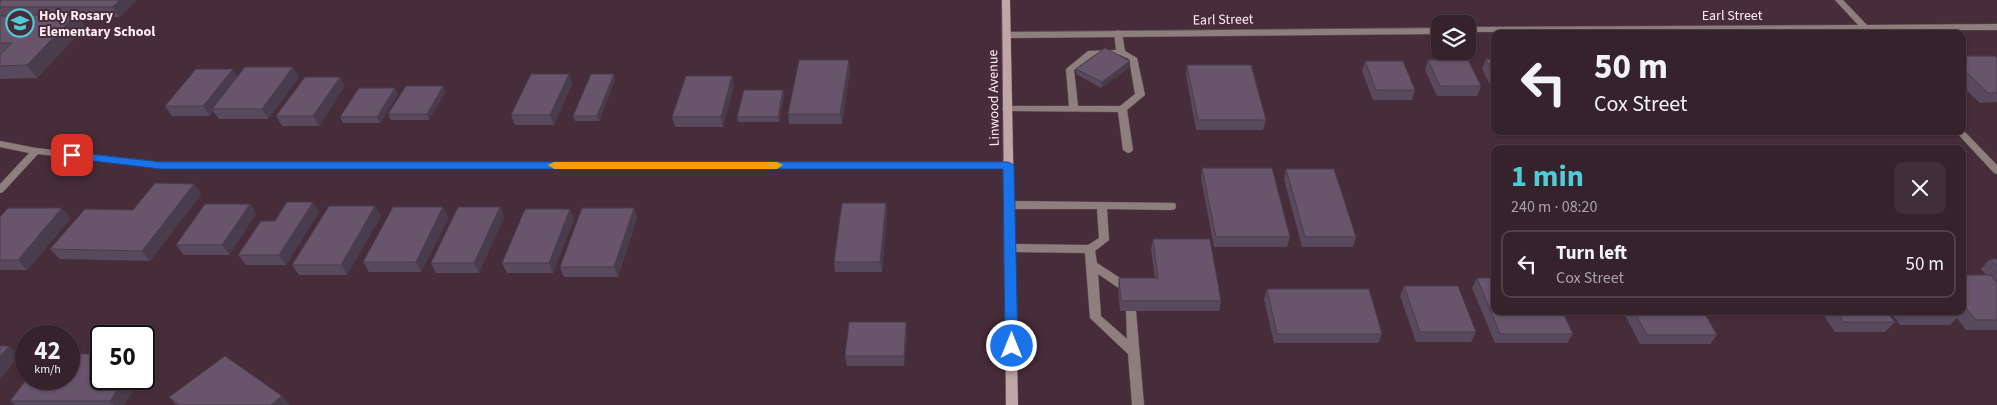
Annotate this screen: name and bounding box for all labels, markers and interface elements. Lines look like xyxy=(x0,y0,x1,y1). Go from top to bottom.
place label: Holy Rosary Elementary School xyxy=(39,6,155,42)
street label: Earl Street xyxy=(1702,6,1763,26)
school or university icon: Holy Rosary Elementary School xyxy=(5,8,35,38)
street label: Earl Street xyxy=(1192,9,1254,31)
map controls xyxy=(1431,15,1476,60)
button: layers xyxy=(1431,15,1476,60)
text: 50 m xyxy=(1594,42,1668,92)
street label: Linwood Avenue xyxy=(983,49,1005,147)
icon: left xyxy=(1511,50,1576,115)
text: Cox Street xyxy=(1594,88,1687,120)
pin xyxy=(51,134,93,176)
icon: arrive xyxy=(58,141,86,169)
text: 1 min xyxy=(1511,155,1584,198)
button: close xyxy=(1894,162,1946,214)
text: 240 m · 08:20 xyxy=(1511,196,1598,218)
text: Turn left xyxy=(1556,240,1627,267)
icon: left xyxy=(1513,250,1541,278)
text: 50 m xyxy=(1906,251,1944,278)
text: Cox Street xyxy=(1556,267,1624,289)
position arrow xyxy=(985,319,1037,371)
speed limit sign: 50 xyxy=(90,325,155,390)
text: 42 xyxy=(34,333,61,369)
text: km/h xyxy=(34,361,61,378)

